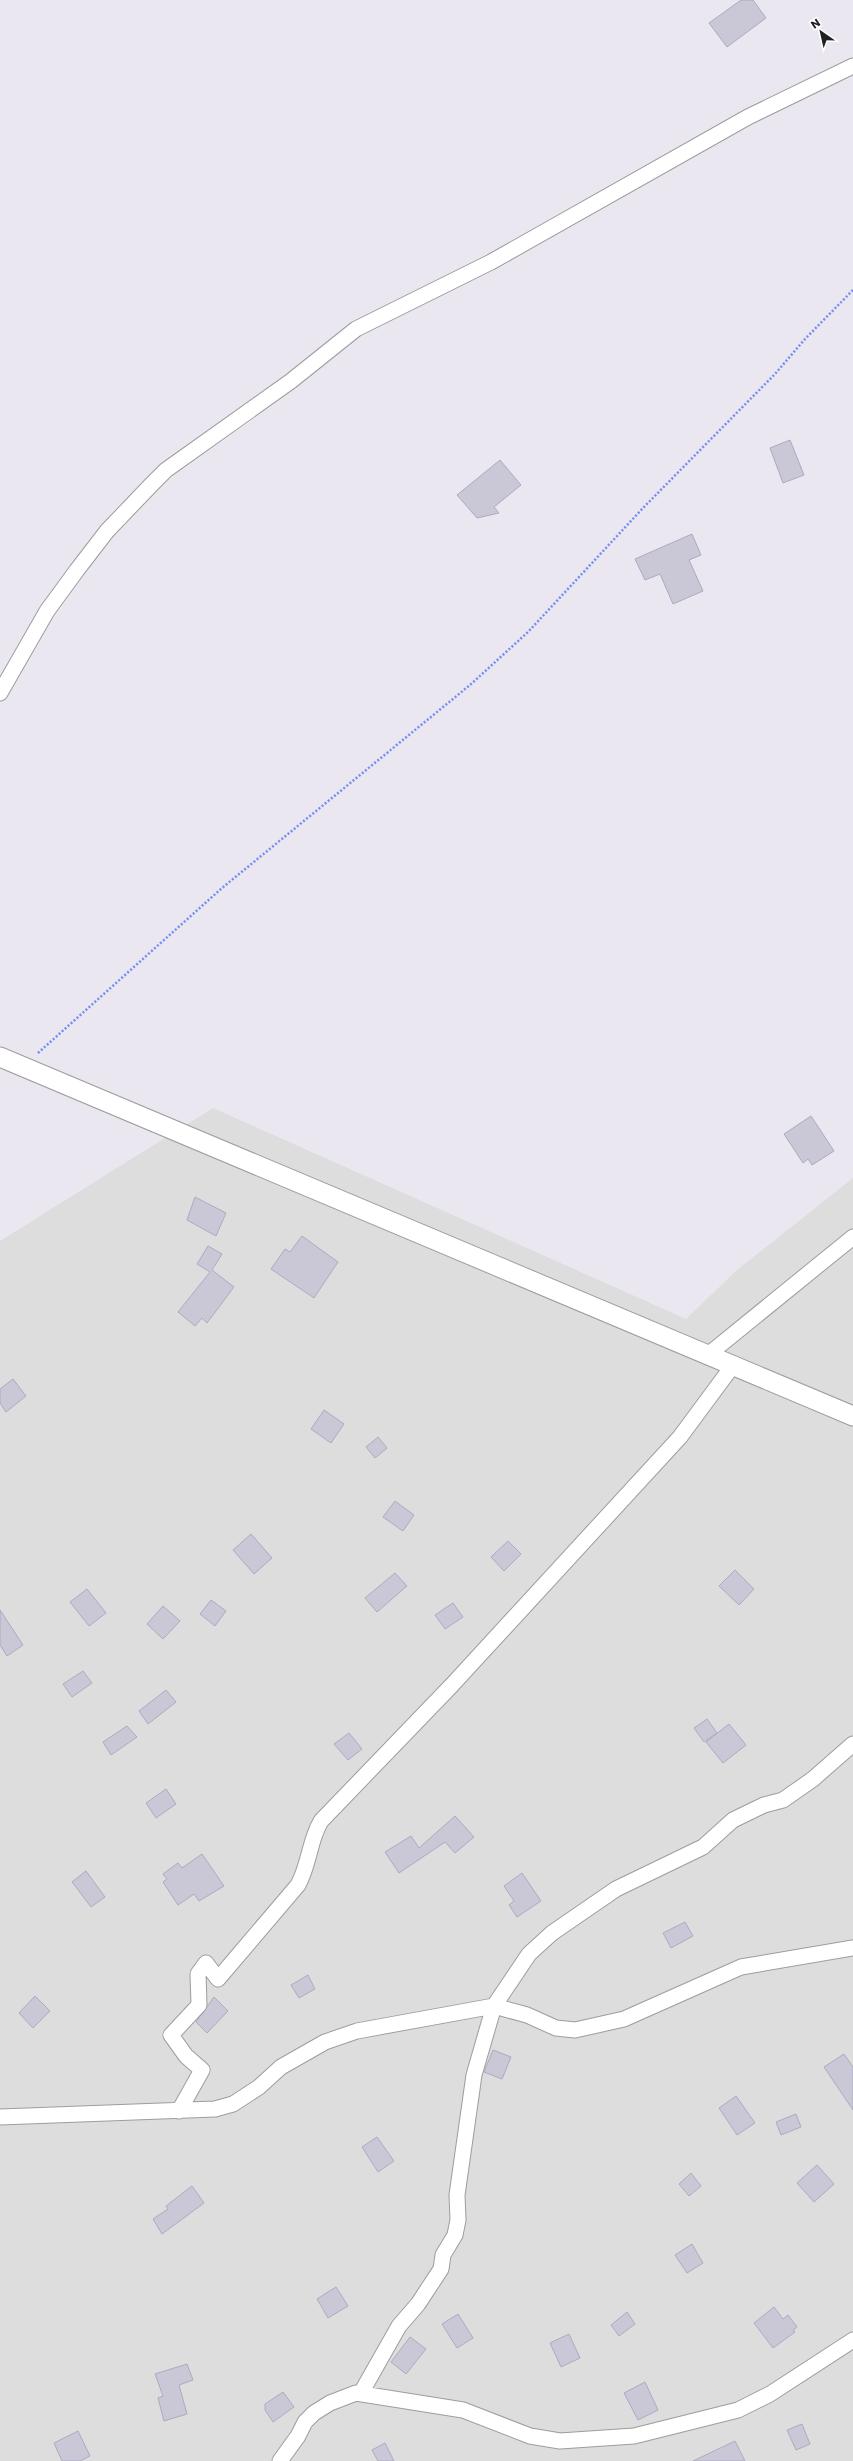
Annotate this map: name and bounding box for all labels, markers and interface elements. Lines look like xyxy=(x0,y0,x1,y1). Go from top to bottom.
north arrow xyxy=(801,12,841,52)
text: N xyxy=(808,15,823,33)

